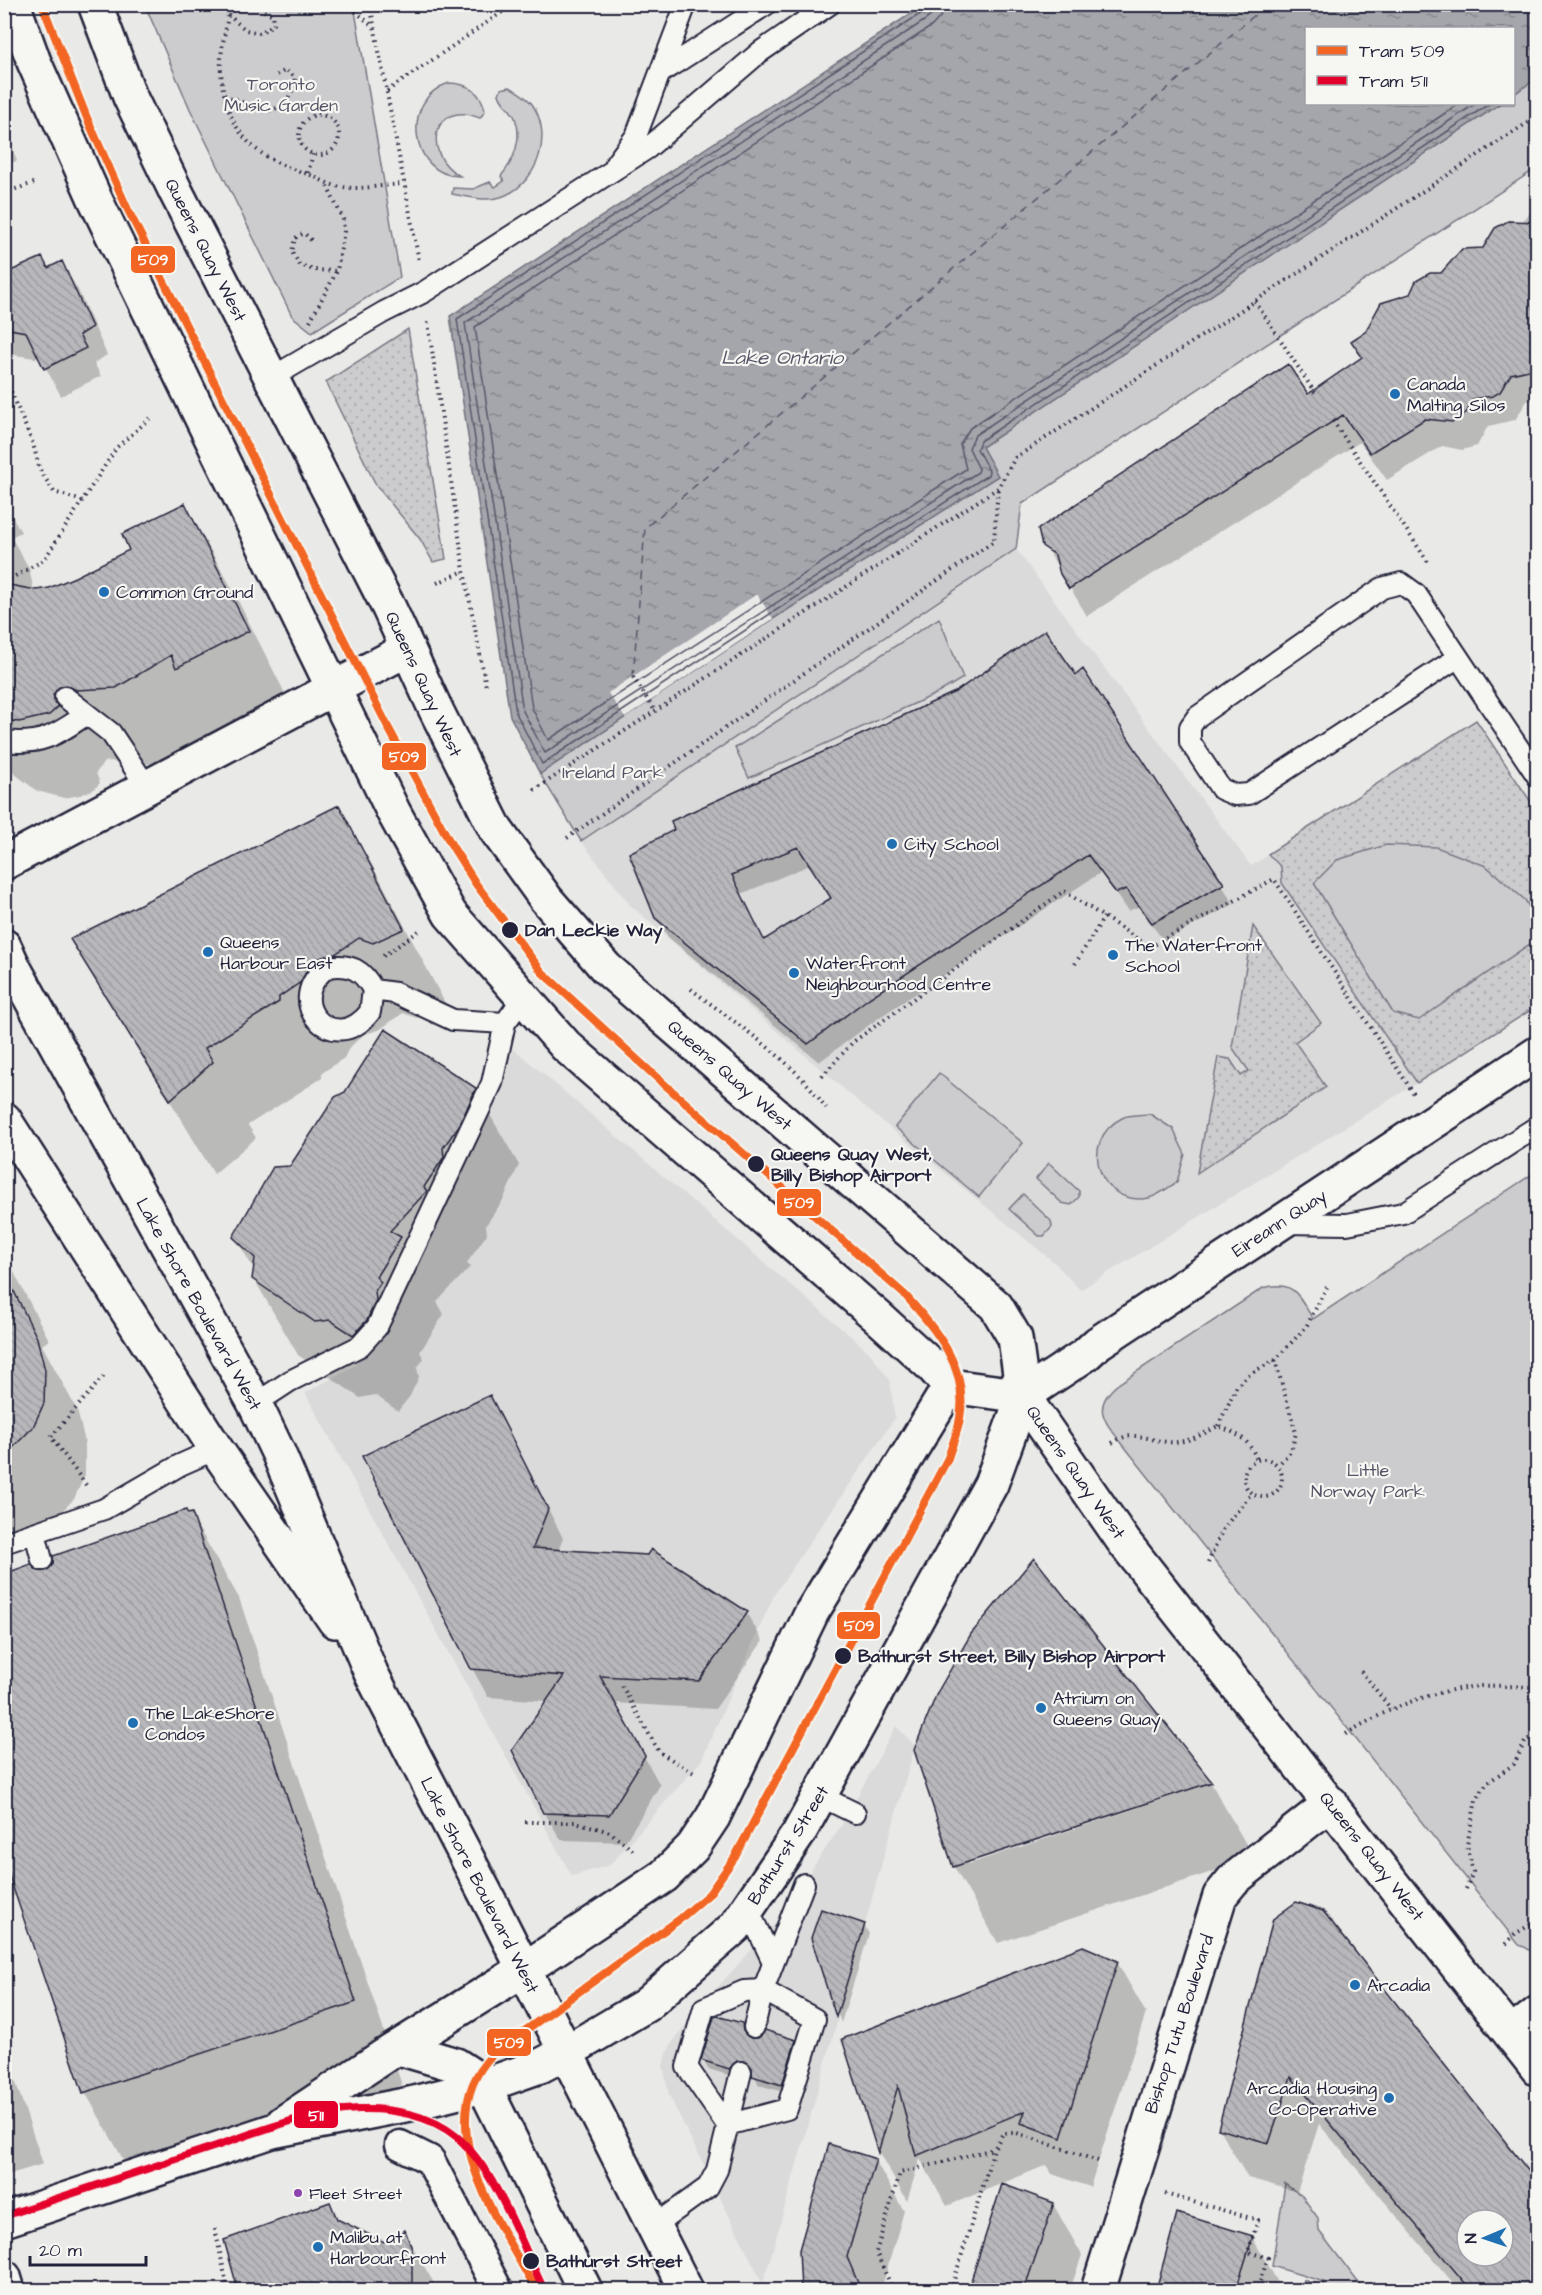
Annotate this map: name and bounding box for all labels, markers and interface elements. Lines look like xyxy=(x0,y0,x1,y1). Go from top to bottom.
legend xyxy=(1305,27,1515,105)
text: Tram 509 xyxy=(1359,39,1445,64)
text: Tram 511 xyxy=(1359,69,1428,94)
park label: Toronto Music Garden xyxy=(224,72,338,118)
street label: Queens Quay West xyxy=(158,174,253,327)
line badge: 509 xyxy=(130,245,176,274)
text: 509 xyxy=(138,249,168,271)
water label: Lake Ontario xyxy=(721,344,845,372)
place label: Canada Malting Silos xyxy=(1407,372,1506,419)
marker: Canada Malting Silos xyxy=(1388,387,1402,401)
place label: Common Ground xyxy=(116,580,253,605)
marker: Common Ground xyxy=(97,585,111,599)
street label: Queens Quay West xyxy=(378,607,469,762)
line badge: 509 xyxy=(381,742,427,771)
text: 509 xyxy=(389,746,419,768)
park label: Ireland Park xyxy=(562,760,664,785)
place label: City School xyxy=(904,832,999,858)
marker: City School xyxy=(885,837,899,851)
place label: Dan Leckie Way xyxy=(525,918,662,944)
marker: Dan Leckie Way xyxy=(500,920,520,940)
place label: Queens Harbour East xyxy=(220,930,333,976)
place label: The Waterfront School xyxy=(1125,933,1263,979)
marker: Queens Harbour East xyxy=(201,945,215,959)
marker: The Waterfront School xyxy=(1106,948,1120,962)
place label: Waterfront Neighbourhood Centre xyxy=(806,951,992,998)
marker: Waterfront Neighbourhood Centre xyxy=(787,966,801,980)
street label: Queens Quay West xyxy=(661,1014,798,1138)
place label: Queens Quay West, Billy Bishop Airport xyxy=(771,1142,932,1189)
marker: Queens Quay West, Billy Bishop Airport xyxy=(746,1154,766,1174)
street label: Eireann Quay xyxy=(1227,1183,1332,1264)
line badge: 509 xyxy=(776,1188,822,1217)
text: 509 xyxy=(784,1192,814,1214)
street label: Lake Shore Boulevard West xyxy=(130,1193,268,1416)
street label: Queens Quay West xyxy=(1019,1400,1132,1545)
park label: Little Norway Park xyxy=(1311,1458,1425,1505)
line badge: 509 xyxy=(836,1611,881,1640)
text: 509 xyxy=(844,1615,874,1637)
place label: Bathurst Street, Billy Bishop Airport xyxy=(858,1644,1166,1670)
marker: Bathurst Street, Billy Bishop Airport xyxy=(833,1646,853,1666)
place label: Atrium on Queens Quay xyxy=(1053,1686,1161,1733)
place label: The LakeShore Condos xyxy=(145,1701,275,1747)
marker: Atrium on Queens Quay xyxy=(1034,1701,1048,1715)
marker: The LakeShore Condos xyxy=(126,1716,140,1730)
street label: Lake Shore Boulevard West xyxy=(414,1773,545,1998)
street label: Bathurst Street xyxy=(742,1780,836,1910)
street label: Queens Quay West xyxy=(1312,1786,1431,1927)
street label: Bishop Tutu Boulevard xyxy=(1139,1931,1220,2117)
place label: Arcadia xyxy=(1367,1973,1430,1998)
marker: Arcadia xyxy=(1348,1978,1362,1992)
line badge: 509 xyxy=(486,2028,532,2057)
text: 509 xyxy=(494,2032,524,2054)
place label: Arcadia Housing Co-Operative xyxy=(1246,2076,1377,2122)
marker: Arcadia Housing Co-Operative xyxy=(1382,2091,1396,2105)
line badge: 511 xyxy=(293,2100,339,2129)
text: 511 xyxy=(308,2105,325,2127)
place label: Fleet Street xyxy=(309,2183,403,2205)
marker: Fleet Street xyxy=(292,2187,304,2199)
north arrow xyxy=(1455,2208,1515,2268)
place label: Malibu at Harbourfront xyxy=(330,2225,447,2271)
scale bar xyxy=(30,2229,146,2267)
text: N xyxy=(1460,2233,1482,2244)
text: 20 m xyxy=(39,2238,82,2263)
marker: Malibu at Harbourfront xyxy=(311,2240,325,2254)
place label: Bathurst Street xyxy=(546,2249,683,2274)
marker: Bathurst Street xyxy=(521,2251,541,2271)

